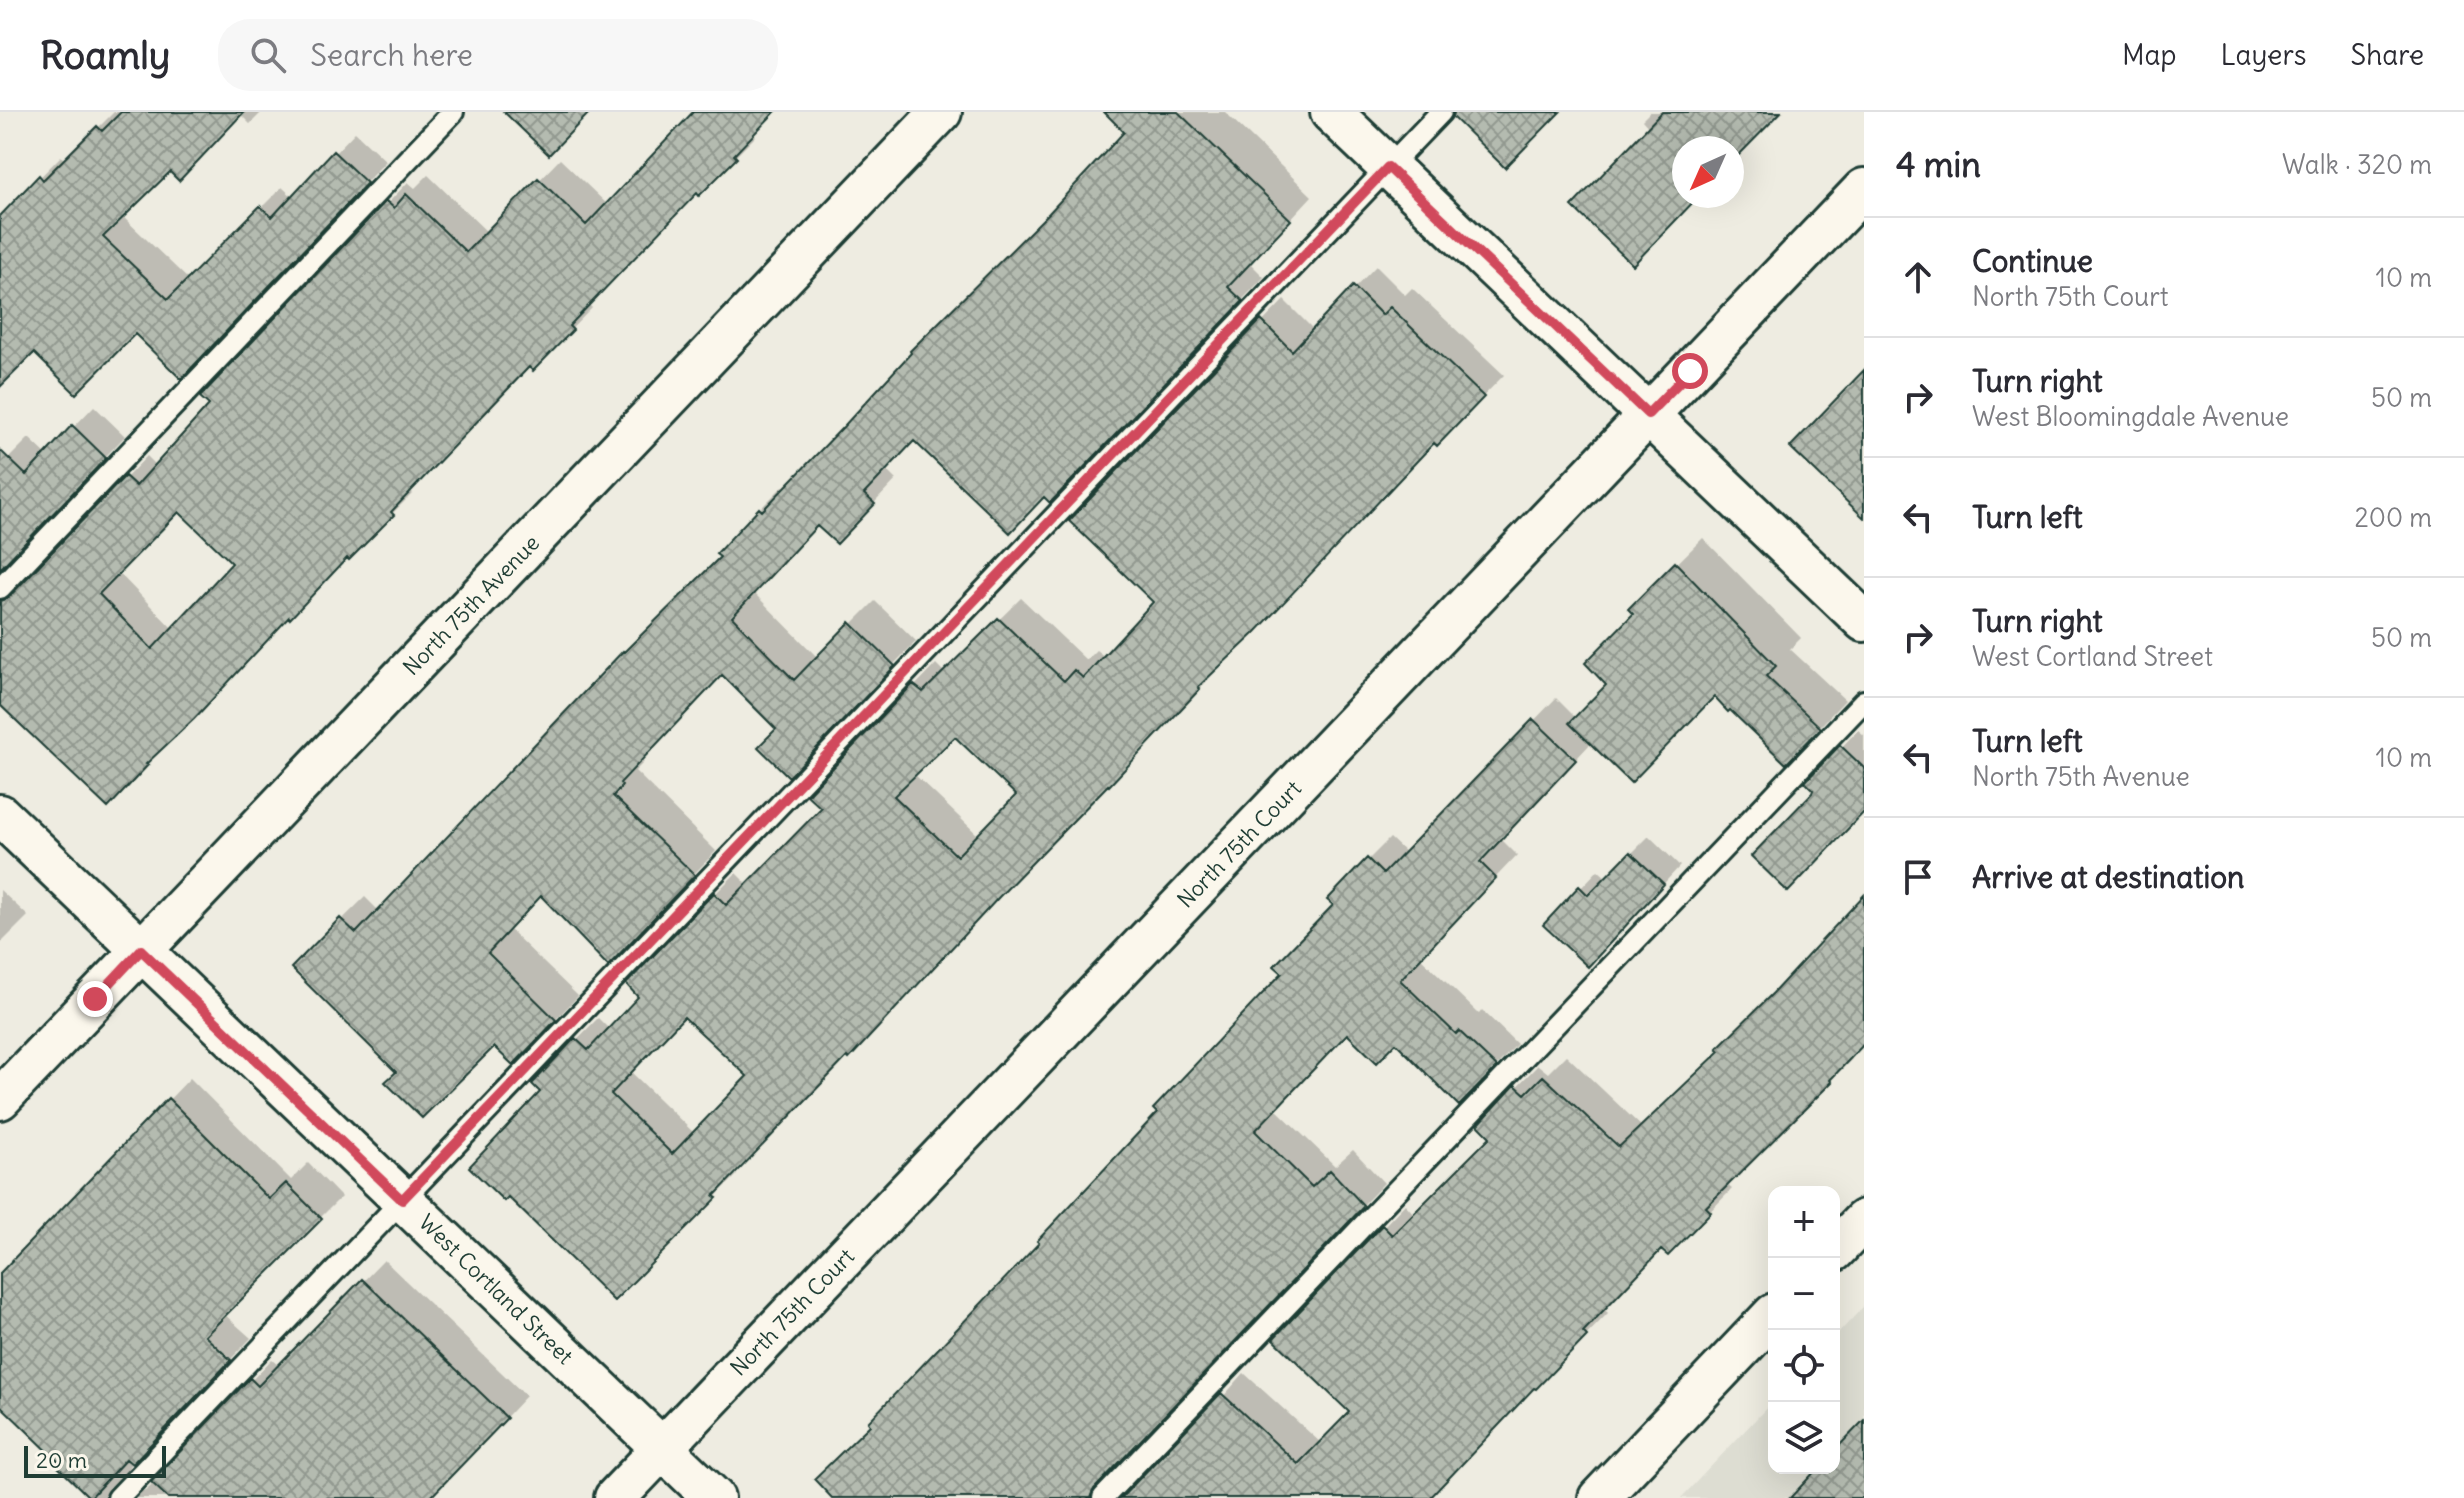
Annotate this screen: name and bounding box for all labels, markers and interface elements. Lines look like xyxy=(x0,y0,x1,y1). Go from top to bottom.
search box xyxy=(218,19,778,91)
text: Roamly xyxy=(40,32,170,79)
icon: search xyxy=(246,33,290,77)
text: Search here xyxy=(310,36,473,74)
text: Map xyxy=(2122,37,2177,73)
text: Layers xyxy=(2221,37,2307,73)
text: Share xyxy=(2351,37,2424,73)
north arrow xyxy=(1672,136,1744,208)
text: 4 min xyxy=(1896,143,1981,186)
text: Walk · 320 m xyxy=(2282,148,2432,181)
text: Continue xyxy=(1972,242,2093,280)
icon: ahead xyxy=(1896,255,1940,299)
text: 10 m xyxy=(2376,261,2432,294)
text: North 75th Court xyxy=(1972,280,2169,313)
route start xyxy=(1672,353,1708,389)
text: Turn right xyxy=(1972,362,2103,400)
icon: right xyxy=(1896,375,1940,419)
text: 50 m xyxy=(2371,381,2432,414)
text: West Bloomingdale Avenue xyxy=(1972,400,2289,433)
icon: left xyxy=(1896,495,1940,539)
text: Turn left xyxy=(1972,498,2083,536)
text: 200 m xyxy=(2355,501,2432,534)
street label: North 75th Avenue xyxy=(397,529,545,681)
text: Turn right xyxy=(1972,602,2103,640)
icon: right xyxy=(1896,615,1940,659)
text: 50 m xyxy=(2371,621,2432,654)
text: West Cortland Street xyxy=(1972,640,2213,673)
text: Turn left xyxy=(1972,722,2083,760)
icon: left xyxy=(1896,735,1940,779)
text: 10 m xyxy=(2376,741,2432,774)
text: North 75th Avenue xyxy=(1972,760,2190,793)
street label: North 75th Court xyxy=(1171,774,1307,914)
icon: arrive xyxy=(1896,855,1940,899)
text: Arrive at destination xyxy=(1972,858,2244,896)
route end xyxy=(77,981,113,1017)
map controls xyxy=(1768,1186,1840,1474)
button: + xyxy=(1768,1186,1840,1258)
street label: West Cortland Street xyxy=(413,1208,579,1370)
street label: North 75th Court xyxy=(724,1242,860,1382)
button: − xyxy=(1768,1258,1840,1330)
button: locate xyxy=(1768,1330,1840,1402)
button: layers xyxy=(1768,1402,1840,1474)
scale bar xyxy=(24,1442,166,1478)
text: 20 m xyxy=(36,1446,87,1474)

